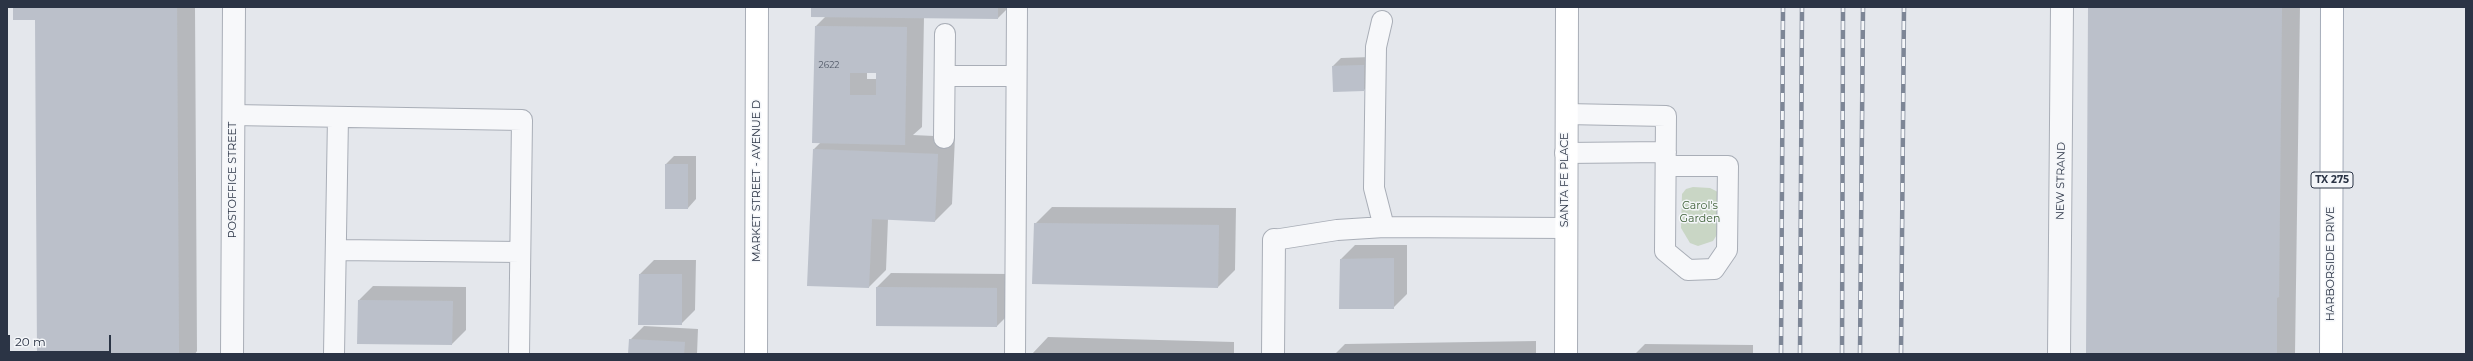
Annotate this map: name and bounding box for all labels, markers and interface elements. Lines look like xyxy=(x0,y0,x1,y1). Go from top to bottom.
house number: 2622 xyxy=(819,60,839,70)
street label: MARKET STREET - AVENUE D xyxy=(750,100,764,262)
street label: POSTOFFICE STREET xyxy=(226,122,240,238)
street label: SANTA FE PLACE xyxy=(1558,133,1572,227)
street label: NEW STRAND xyxy=(2054,142,2068,220)
road number: TX 275 xyxy=(2311,172,2353,188)
park label: Carol's Garden xyxy=(1680,199,1720,225)
street label: HARBORSIDE DRIVE xyxy=(2324,207,2338,321)
scale bar xyxy=(10,327,113,353)
text: 20 m xyxy=(15,334,46,349)

